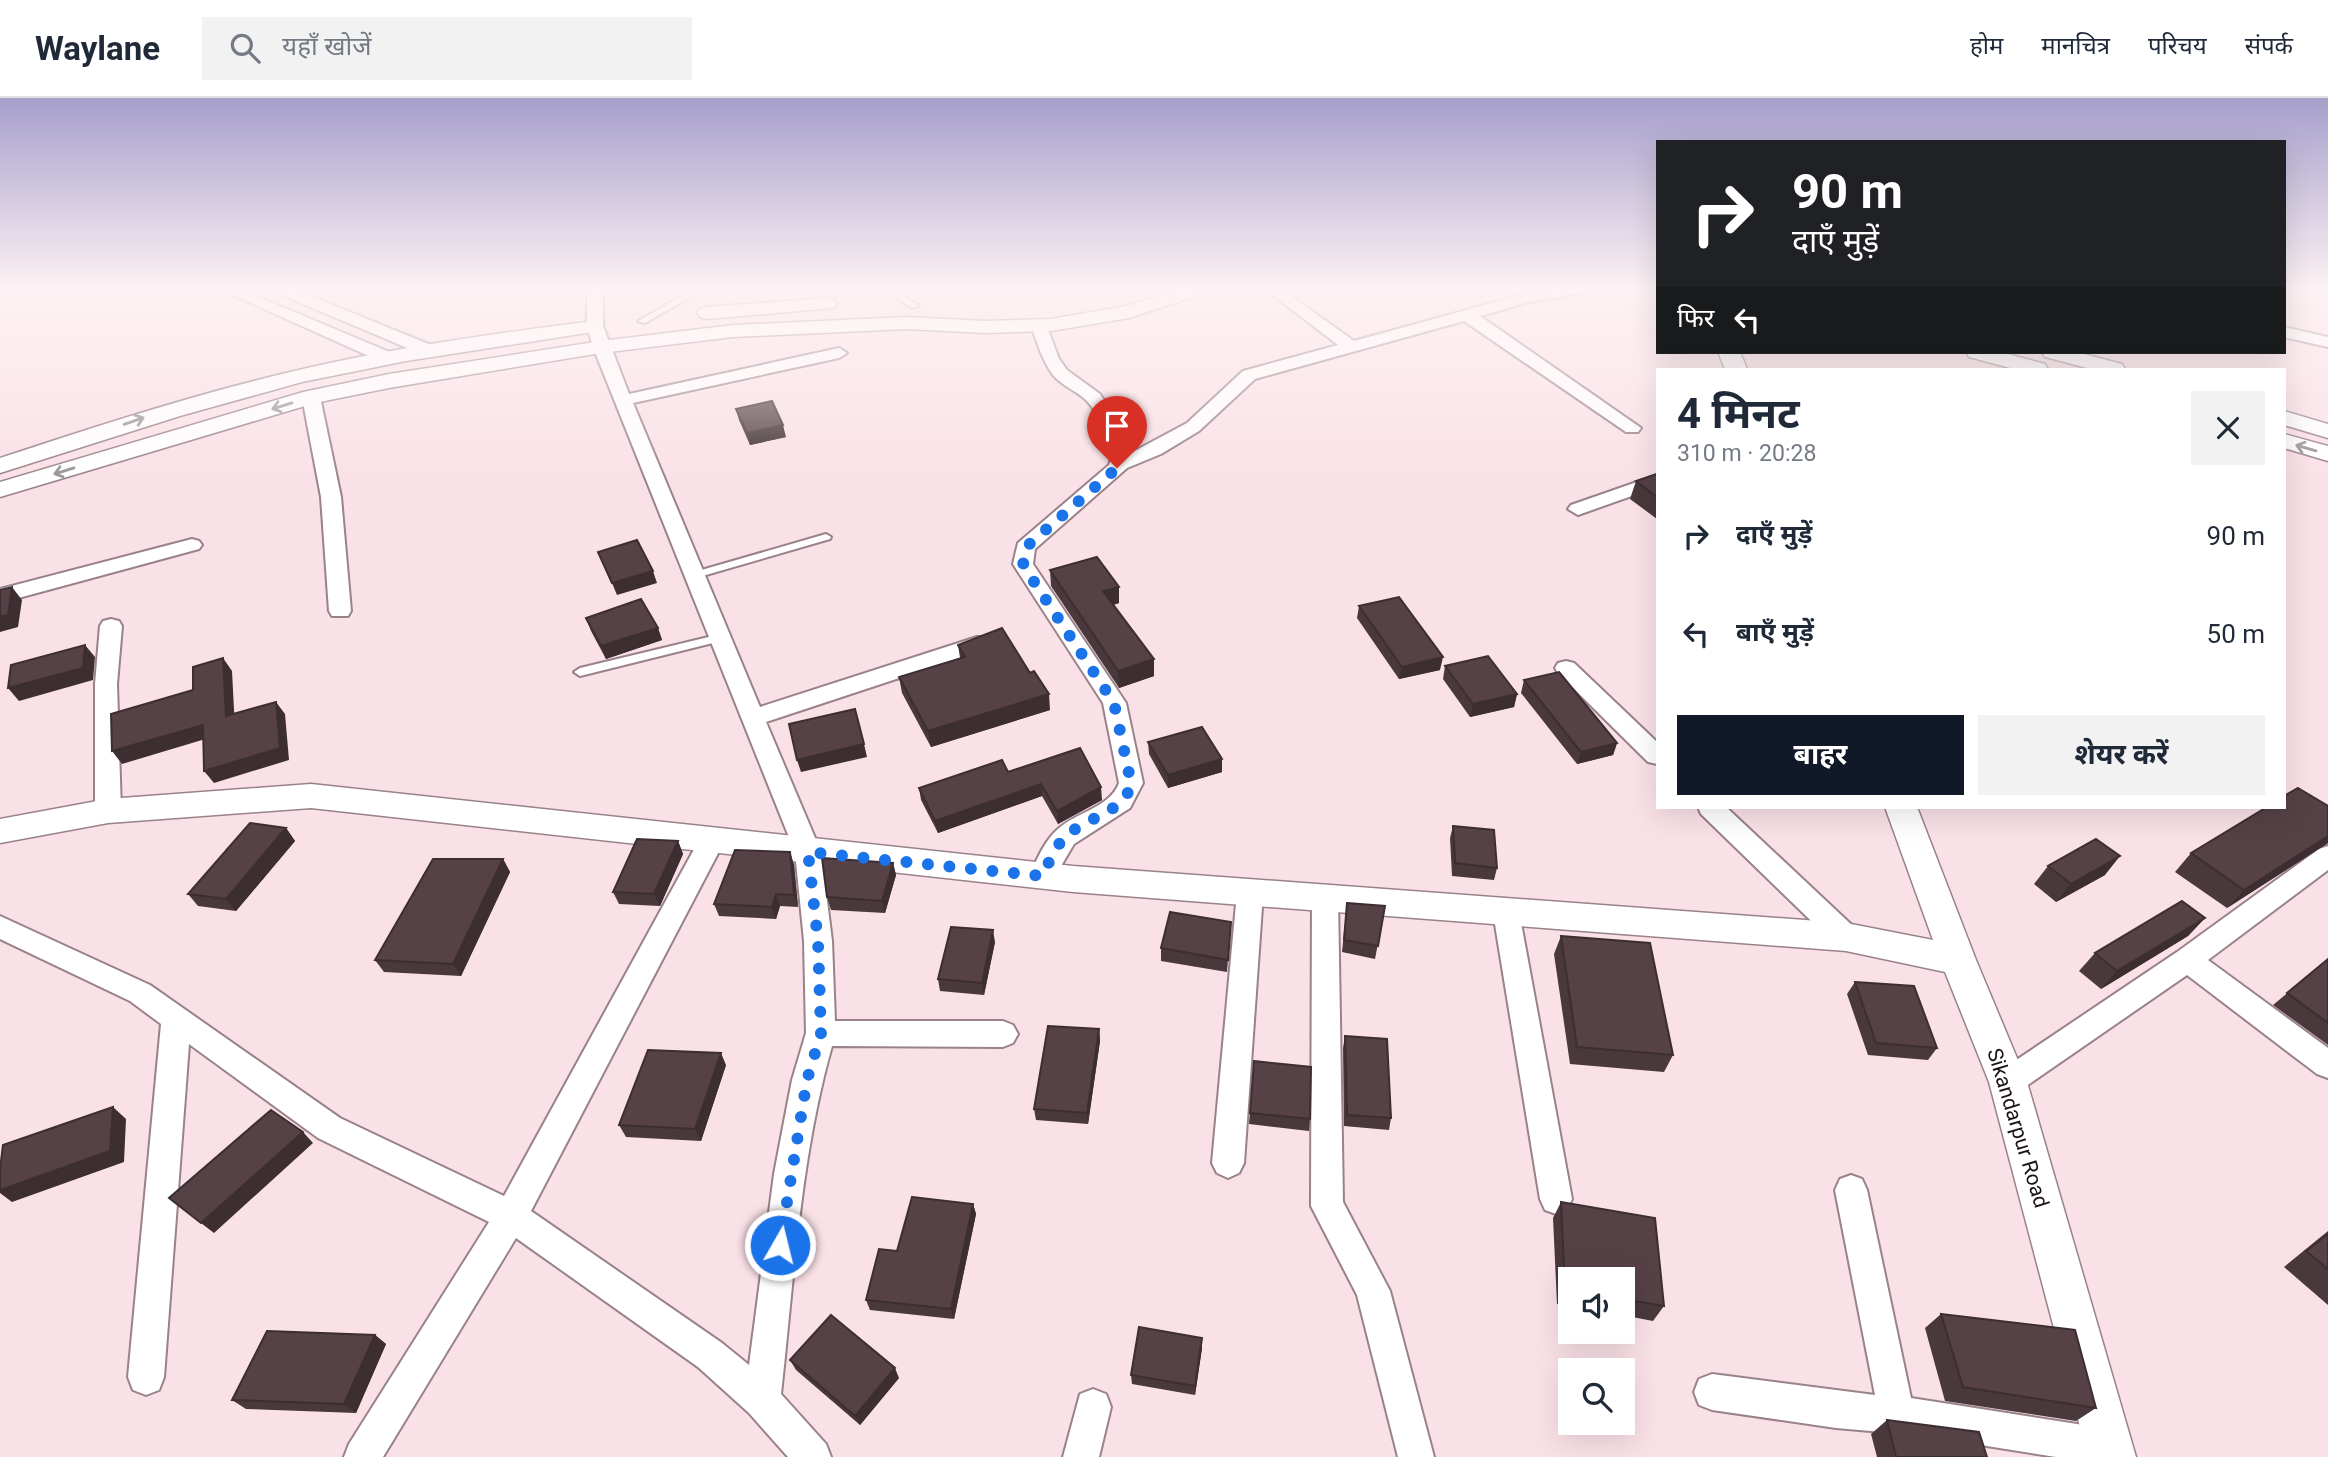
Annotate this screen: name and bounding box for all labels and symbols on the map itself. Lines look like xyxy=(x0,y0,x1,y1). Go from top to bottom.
pin xyxy=(1087,396,1147,468)
one-way arrow xyxy=(271,401,293,414)
one-way arrow xyxy=(123,414,145,426)
one-way arrow xyxy=(2295,440,2317,453)
one-way arrow xyxy=(53,465,75,478)
street label: Sikandarpur Road xyxy=(1982,1045,2054,1211)
position arrow xyxy=(743,1208,817,1282)

